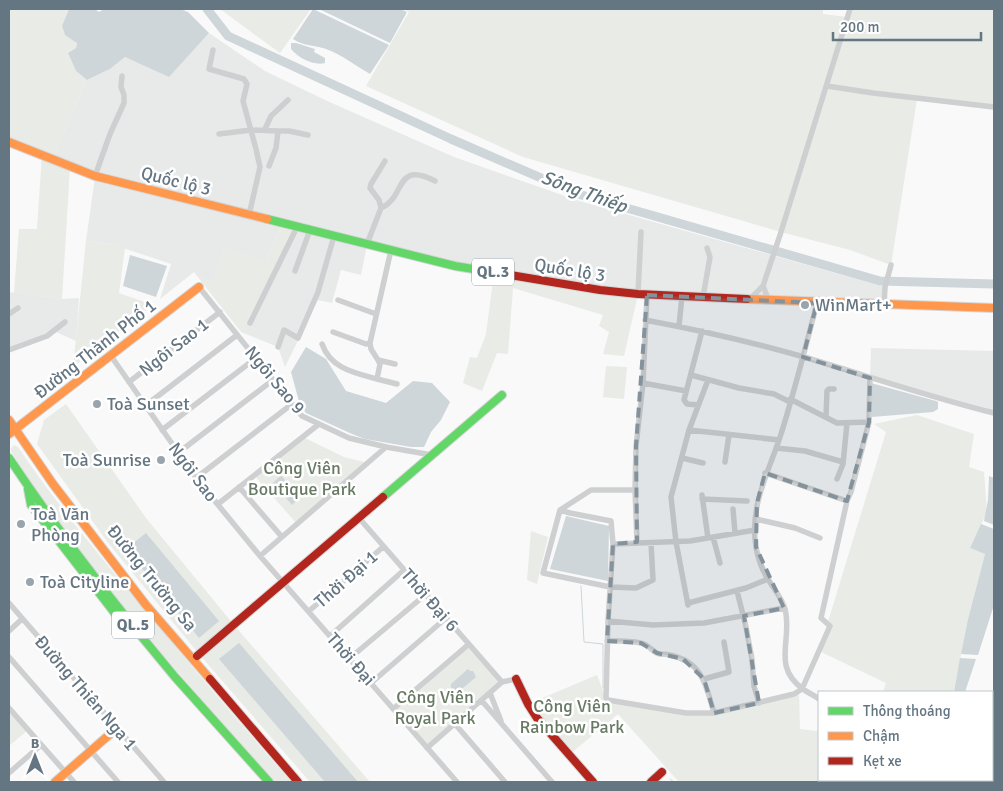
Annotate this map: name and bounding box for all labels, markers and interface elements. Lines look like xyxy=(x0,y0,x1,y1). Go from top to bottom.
scale bar xyxy=(833,10,980,42)
text: 200 m xyxy=(840,18,880,36)
street label: Quốc lộ 3 xyxy=(139,162,213,200)
water label: Sông Thiếp xyxy=(538,165,631,219)
street label: Quốc lộ 3 xyxy=(533,254,607,286)
road number: QL.3 xyxy=(472,258,514,286)
street label: Đường Thành Phố 1 xyxy=(30,294,160,404)
place label: WinMart+ xyxy=(815,294,892,316)
marker: WinMart+ xyxy=(799,299,811,311)
street label: Ngôi Sao 1 xyxy=(135,313,213,381)
street label: Ngôi Sao 9 xyxy=(240,342,310,418)
place label: Toà Sunset xyxy=(107,393,190,415)
marker: Toà Sunset xyxy=(91,398,103,410)
street label: Ngôi Sao xyxy=(164,438,222,506)
place label: Toà Sunrise xyxy=(63,449,151,471)
marker: Toà Sunrise xyxy=(155,454,167,466)
park label: Công Viên Boutique Park xyxy=(248,457,356,500)
place label: Toà Văn Phòng xyxy=(31,503,89,546)
marker: Toà Văn Phòng xyxy=(15,518,27,530)
street label: Đường Trường Sa xyxy=(102,520,202,636)
street label: Thời Đại 1 xyxy=(310,546,382,612)
street label: Thời Đại 6 xyxy=(397,564,463,636)
place label: Toà Cityline xyxy=(40,571,129,593)
marker: Toà Cityline xyxy=(24,576,36,588)
road number: QL.5 xyxy=(112,612,154,638)
street label: Thời Đại xyxy=(322,628,380,690)
street label: Đường Thiên Nga 1 xyxy=(30,631,142,755)
park label: Công Viên Royal Park xyxy=(395,686,475,729)
legend xyxy=(818,691,993,781)
park label: Công Viên Rainbow Park xyxy=(520,695,624,738)
text: Thông thoáng xyxy=(863,702,951,720)
text: Chậm xyxy=(863,727,900,745)
north arrow xyxy=(10,731,60,781)
text: B xyxy=(31,735,40,752)
text: Kẹt xe xyxy=(863,752,902,770)

